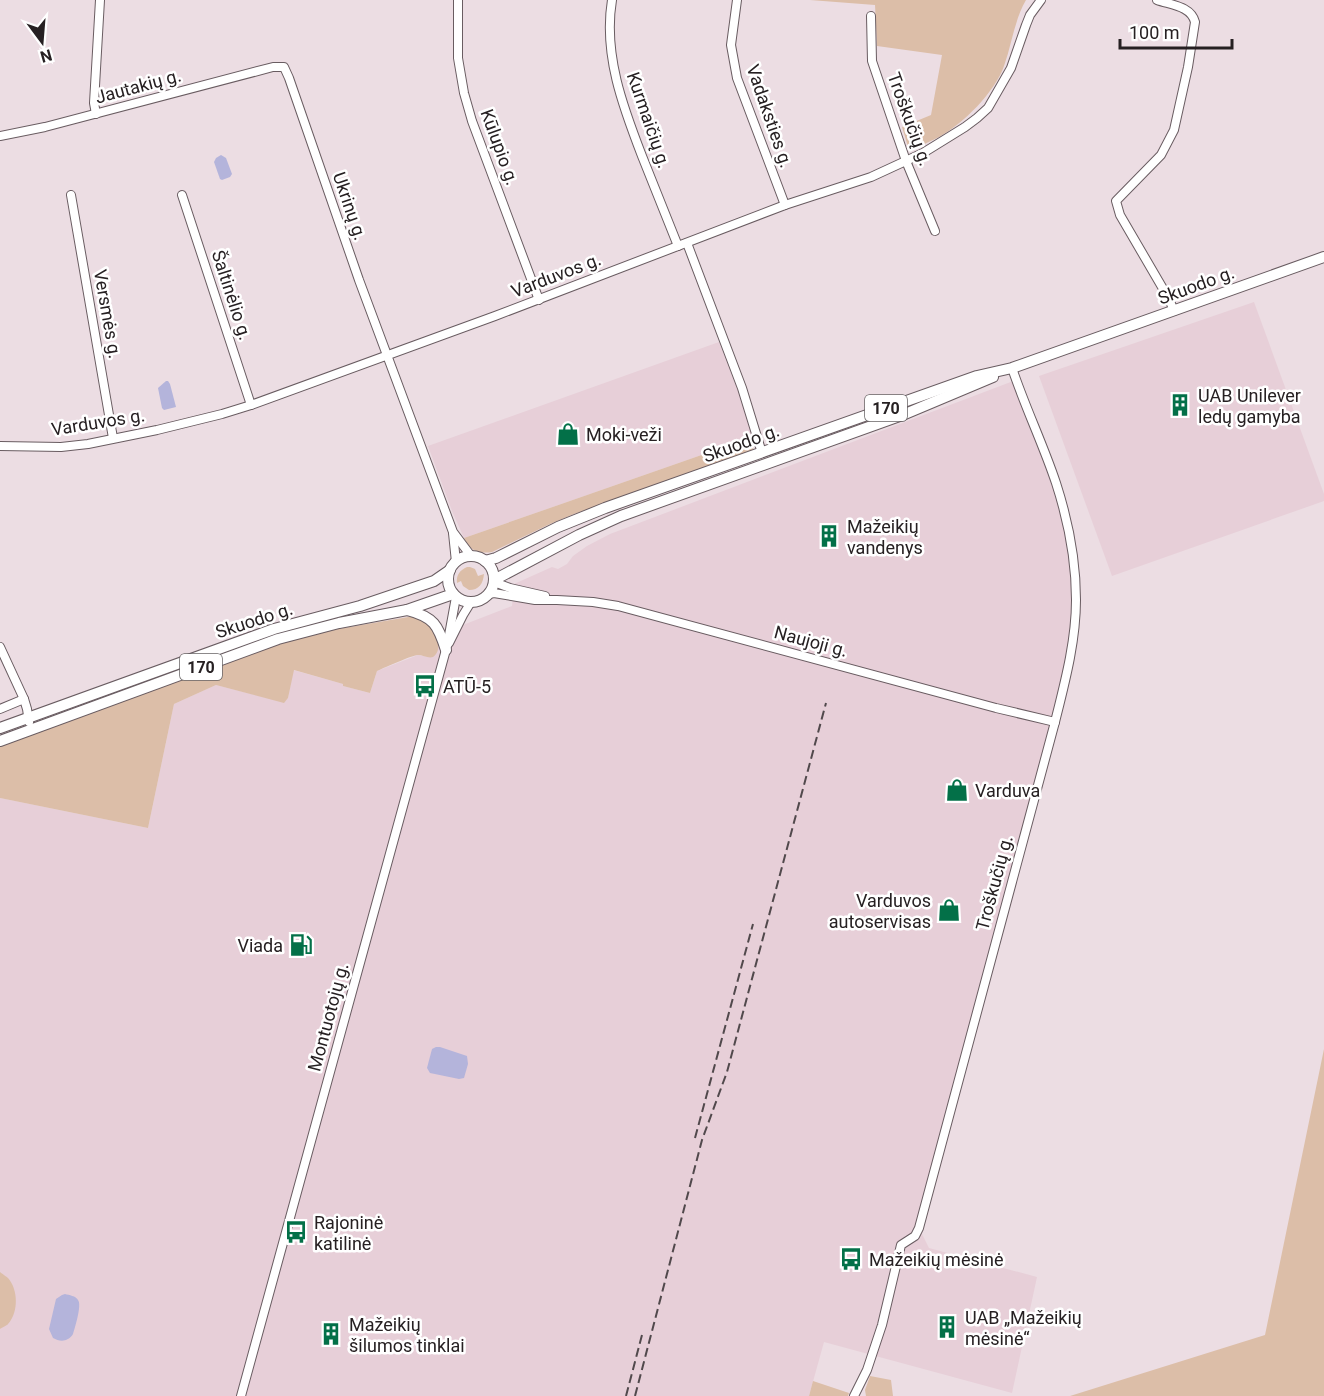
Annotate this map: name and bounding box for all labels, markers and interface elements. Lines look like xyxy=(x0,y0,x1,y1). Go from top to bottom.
north arrow xyxy=(12,12,72,72)
scale bar xyxy=(1120,12,1232,50)
text: 100 m xyxy=(1129,22,1180,43)
text: N xyxy=(38,45,54,67)
street label: Vadaksties g. xyxy=(743,62,797,170)
street label: Jautakių g. xyxy=(93,64,183,108)
street label: Kurmaičių g. xyxy=(623,69,675,171)
street label: Troškučių g. xyxy=(883,70,937,168)
street label: Kūlupio g. xyxy=(477,106,523,188)
street label: Ukrinų g. xyxy=(329,169,371,243)
street label: Šaltinėlio g. xyxy=(208,248,256,342)
street label: Varduvos g. xyxy=(508,248,604,302)
street label: Skuodo g. xyxy=(1155,261,1237,309)
street label: Versmės g. xyxy=(90,268,126,360)
place label: UAB Unilever ledų gamyba xyxy=(1198,385,1301,427)
building icon: UAB Unilever ledų gamyba xyxy=(1167,392,1193,418)
road number: 170 xyxy=(865,395,907,421)
street label: Varduvos g. xyxy=(50,404,146,440)
street label: Skuodo g. xyxy=(700,419,782,467)
shop icon: Moki-veži xyxy=(555,421,581,447)
place label: Moki-veži xyxy=(586,424,662,445)
place label: Mažeikių vandenys xyxy=(847,516,923,558)
building icon: Mažeikių vandenys xyxy=(816,523,842,549)
street label: Skuodo g. xyxy=(213,598,295,642)
street label: Naujoji g. xyxy=(772,621,850,661)
road number: 170 xyxy=(180,654,222,680)
bus stop icon: ATŪ-5 xyxy=(412,673,438,699)
place label: ATŪ-5 xyxy=(443,676,491,697)
shop icon: Varduva xyxy=(944,777,970,803)
place label: Varduva xyxy=(975,780,1040,801)
street label: Troškučių g. xyxy=(971,833,1017,933)
place label: Varduvos autoservisas xyxy=(829,890,931,932)
shop icon: Varduvos autoservisas xyxy=(936,897,962,923)
fuel station icon: Viada xyxy=(288,932,314,958)
place label: Viada xyxy=(237,935,283,956)
street label: Montuotojų g. xyxy=(303,960,353,1074)
place label: Rajoninė katilinė xyxy=(314,1212,383,1254)
bus stop icon: Rajoninė katilinė xyxy=(283,1219,309,1245)
bus stop icon: Mažeikių mėsinė xyxy=(838,1246,864,1272)
place label: Mažeikių mėsinė xyxy=(869,1249,1004,1270)
place label: UAB „Mažeikių mėsinė“ xyxy=(965,1307,1082,1349)
place label: Mažeikių šilumos tinklai xyxy=(349,1314,465,1356)
building icon: UAB „Mažeikių mėsinė“ xyxy=(934,1314,960,1340)
building icon: Mažeikių šilumos tinklai xyxy=(318,1321,344,1347)

